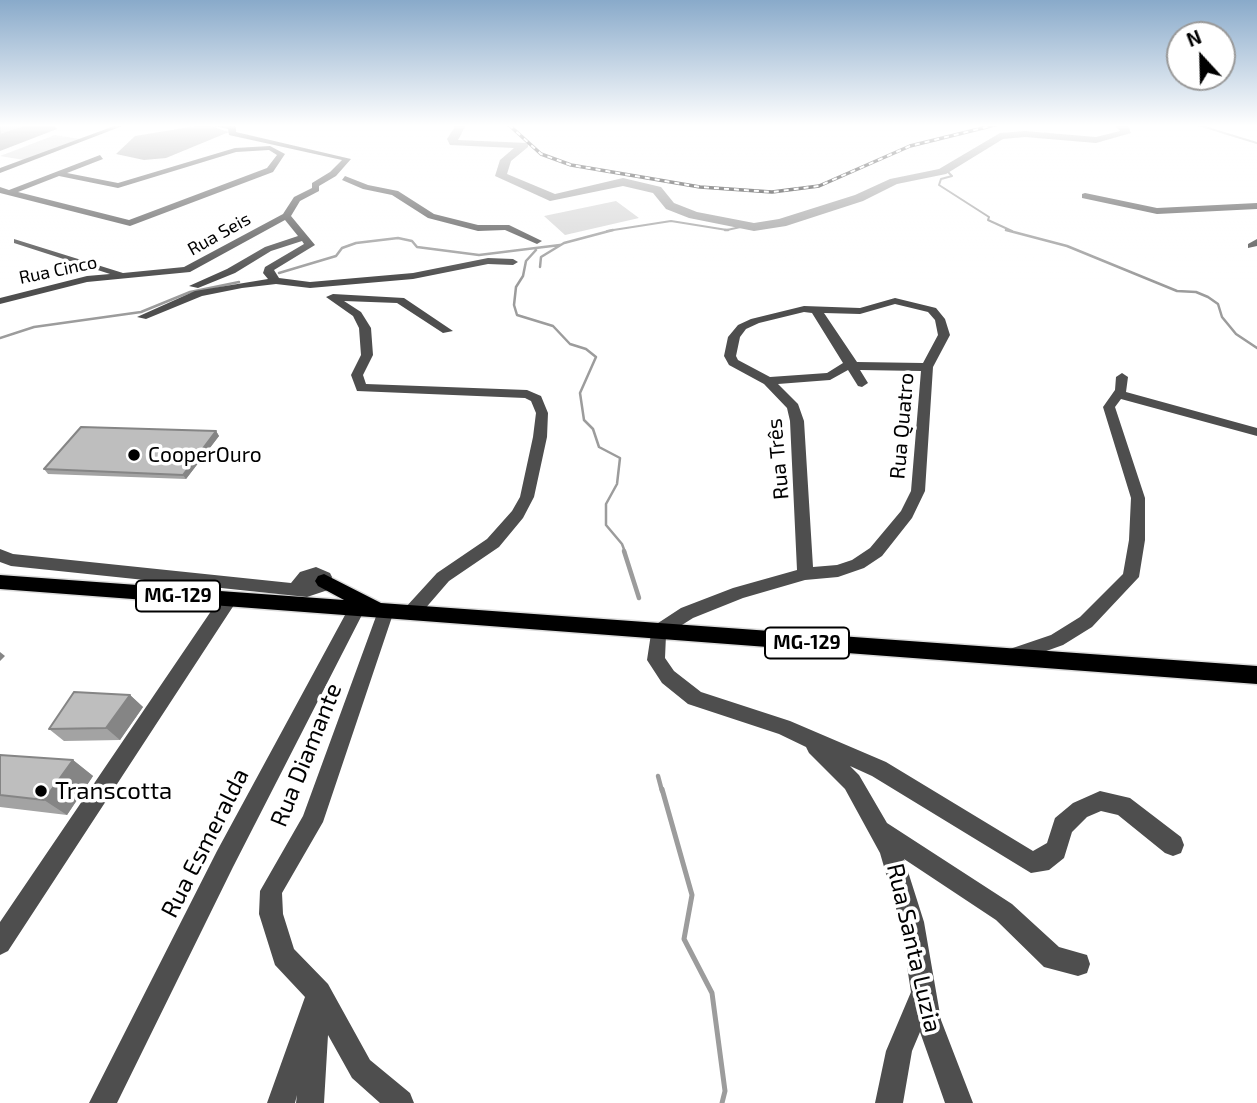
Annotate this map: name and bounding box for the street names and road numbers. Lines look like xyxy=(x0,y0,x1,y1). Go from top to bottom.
street label: Rua Seis xyxy=(184,208,254,260)
street label: Rua Cinco xyxy=(17,251,99,289)
street label: Rua Quatro xyxy=(885,372,919,480)
street label: Rua Três xyxy=(762,417,794,501)
road number: MG-129 xyxy=(136,580,220,611)
road number: MG-129 xyxy=(765,628,849,658)
street label: Rua Diamante xyxy=(264,679,348,831)
street label: Rua Esmeralda xyxy=(155,764,255,922)
street label: Rua Santa Luzia xyxy=(881,861,947,1035)

